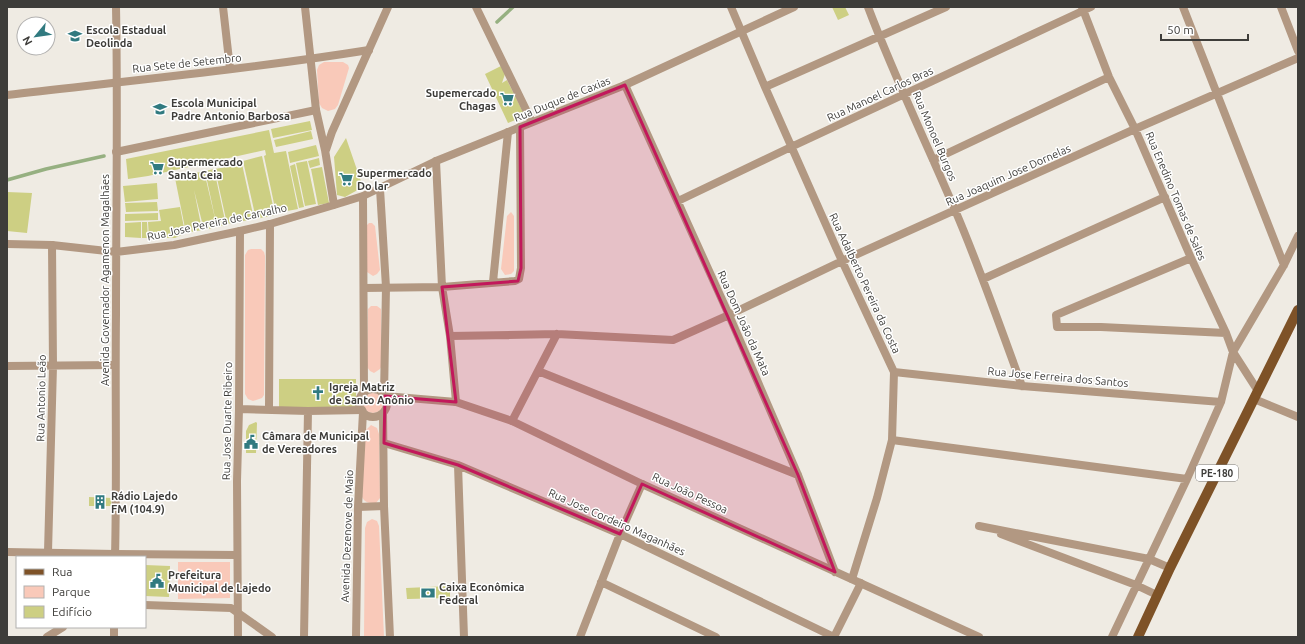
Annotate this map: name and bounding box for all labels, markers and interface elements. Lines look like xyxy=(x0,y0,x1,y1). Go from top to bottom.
north arrow xyxy=(16,16,56,56)
scale bar xyxy=(1161,16,1248,42)
text: 50 m xyxy=(1167,23,1194,36)
place label: Escola Estadual Deolinda xyxy=(86,24,167,49)
school or university icon: Escola Estadual Deolinda xyxy=(67,28,83,44)
text: N xyxy=(20,34,34,47)
street label: Rua Sete de Setembro xyxy=(132,51,242,75)
street label: Rua Manoel Carlos Bras xyxy=(825,64,935,124)
street label: Rua Duque de Caxias xyxy=(512,74,612,124)
place label: Supemercado Chagas xyxy=(426,87,496,112)
street label: Rua Monoel Burgos xyxy=(911,89,959,183)
supermarket icon: Supemercado Chagas xyxy=(499,91,515,107)
place label: Escola Municipal Padre Antonio Barbosa xyxy=(171,97,290,122)
school or university icon: Escola Municipal Padre Antonio Barbosa xyxy=(152,101,168,117)
street label: Rua Enedino Tomas de Sales xyxy=(1143,130,1209,262)
street label: Rua Joaquim Jose Dornelas xyxy=(944,142,1073,208)
place label: Supermercado Santa Ceia xyxy=(168,156,243,181)
supermarket icon: Supermercado Santa Ceia xyxy=(149,160,165,176)
place label: Supermercado Do lar xyxy=(357,167,432,192)
supermarket icon: Supermercado Do lar xyxy=(338,171,354,187)
street label: Avenida Governador Agamenon Magalhães xyxy=(99,174,111,386)
street label: Rua Jose Pereira de Carvalho xyxy=(146,201,288,243)
street label: Rua Adalberto Pereira da Costa xyxy=(827,211,903,355)
street label: Rua Dom João da Mata xyxy=(715,269,773,377)
street label: Rua Antonio Leão xyxy=(34,354,48,442)
street label: Rua Jose Duarte Ribeiro xyxy=(220,362,234,480)
street label: Rua Jose Ferreira dos Santos xyxy=(987,365,1129,389)
place label: Igreja Matriz de Santo Anônio xyxy=(329,381,414,406)
church icon: Igreja Matriz de Santo Anônio xyxy=(310,385,326,401)
place label: Câmara de Municipal de Vereadores xyxy=(262,430,370,455)
public building icon: Câmara de Municipal de Vereadores xyxy=(243,434,259,450)
road number: PE-180 xyxy=(1196,465,1238,481)
street label: Avenida Dezenove de Maio xyxy=(339,469,355,603)
street label: Rua João Pessoa xyxy=(650,470,730,516)
street label: Rua Jose Cordeiro Maganhães xyxy=(547,486,687,558)
place label: Rádio Lajedo FM (104.9) xyxy=(111,490,178,516)
building icon: Rádio Lajedo FM (104.9) xyxy=(92,494,108,510)
legend xyxy=(16,556,146,628)
text: Rua xyxy=(52,565,73,578)
place label: Prefeitura Municipal de Lajedo xyxy=(168,569,271,594)
public building icon: Prefeitura Municipal de Lajedo xyxy=(149,573,165,589)
place label: Caixa Econômica Federal xyxy=(439,581,525,606)
text: Parque xyxy=(52,585,90,598)
bank icon: Caixa Econômica Federal xyxy=(420,585,436,601)
text: Edifício xyxy=(52,605,92,618)

